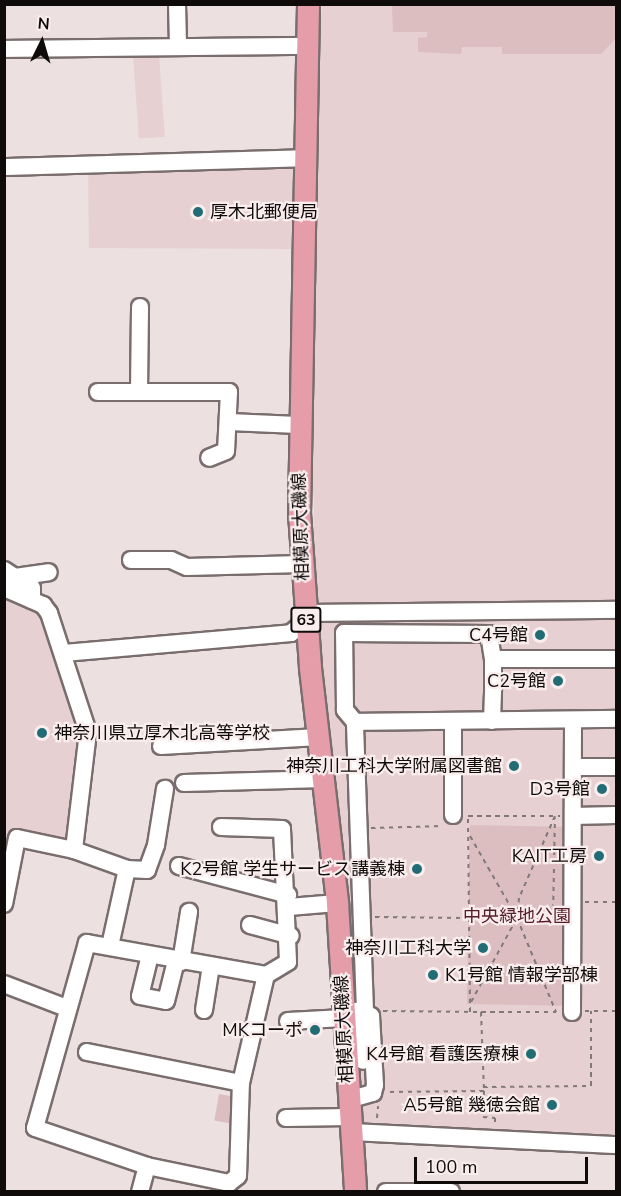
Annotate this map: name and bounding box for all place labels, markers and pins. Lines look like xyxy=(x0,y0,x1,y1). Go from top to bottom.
place label: 厚木北郵便局 xyxy=(210,201,318,223)
marker: 厚木北郵便局 xyxy=(191,205,205,219)
place label: C4号館 xyxy=(469,624,528,646)
marker: C4号館 xyxy=(533,628,547,642)
place label: C2号館 xyxy=(487,670,546,692)
marker: C2号館 xyxy=(551,674,565,688)
place label: 神奈川県立厚木北高等学校 xyxy=(54,722,270,744)
marker: 神奈川県立厚木北高等学校 xyxy=(35,726,49,740)
place label: 神奈川工科大学附属図書館 xyxy=(286,755,502,777)
marker: 神奈川工科大学附属図書館 xyxy=(507,759,521,773)
place label: D3号館 xyxy=(530,778,590,800)
marker: D3号館 xyxy=(595,782,609,796)
place label: KAIT工房 xyxy=(512,845,587,867)
marker: KAIT工房 xyxy=(592,849,606,863)
place label: K2号館 学生サービス講義棟 xyxy=(180,858,405,880)
marker: K2号館 学生サービス講義棟 xyxy=(410,862,424,876)
place label: 神奈川工科大学 xyxy=(345,937,471,959)
marker: 神奈川工科大学 xyxy=(476,941,490,955)
place label: K1号館 情報学部棟 xyxy=(445,964,598,986)
marker: K1号館 情報学部棟 xyxy=(426,968,440,982)
place label: MKコーポ xyxy=(222,1019,303,1041)
marker: MKコーポ xyxy=(308,1023,322,1037)
place label: K4号館 看護医療棟 xyxy=(366,1043,519,1065)
marker: K4号館 看護医療棟 xyxy=(524,1047,538,1061)
place label: A5号館 幾徳会館 xyxy=(403,1094,540,1116)
marker: A5号館 幾徳会館 xyxy=(545,1098,559,1112)

